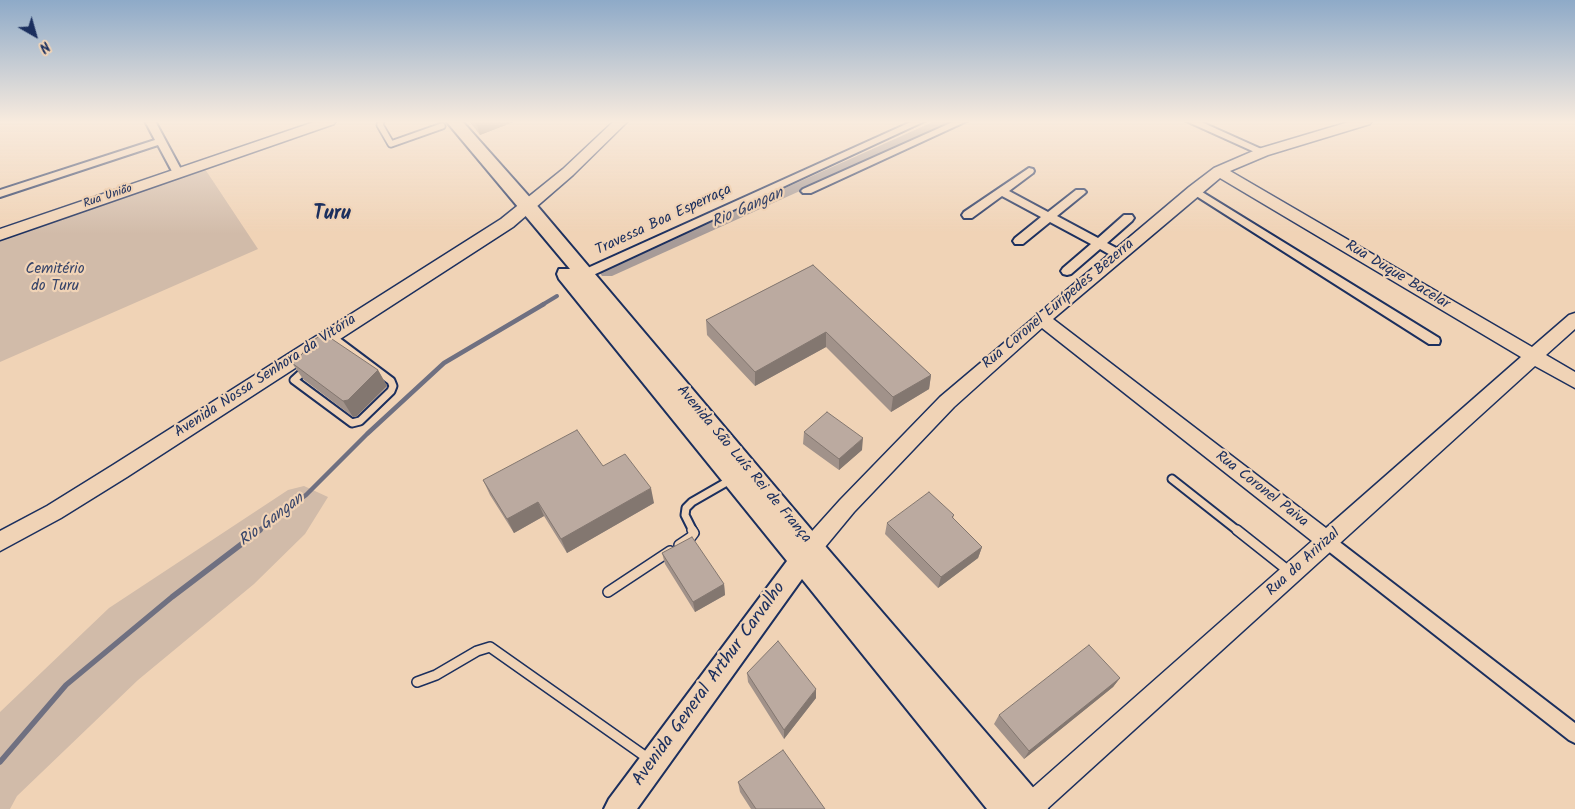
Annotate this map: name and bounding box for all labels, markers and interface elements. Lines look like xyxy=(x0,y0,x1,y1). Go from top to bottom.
north arrow xyxy=(10,10,60,60)
text: N xyxy=(34,35,54,58)
street label: Rua União xyxy=(82,182,134,212)
street label: Travessa Boa Esperraça xyxy=(593,182,735,260)
water label: Rio Gangan xyxy=(709,185,787,233)
district label: Turu xyxy=(313,204,351,228)
street label: Rua Coronel Eurípedes Bezerra xyxy=(979,236,1139,374)
street label: Rua Duque Bacelar xyxy=(1341,238,1453,314)
park label: Cemitério do Turu xyxy=(26,261,84,296)
street label: Avenida Nossa Senhora da Vitória xyxy=(172,311,360,443)
street label: Avenida São Luís Rei de França xyxy=(672,382,814,548)
street label: Rua Coronel Paiva xyxy=(1211,448,1311,532)
water label: Rio Gangan xyxy=(236,490,308,552)
street label: Rua do Aririzal xyxy=(1263,525,1345,601)
street label: Avenida General Arthur Carvalho xyxy=(629,579,791,791)

